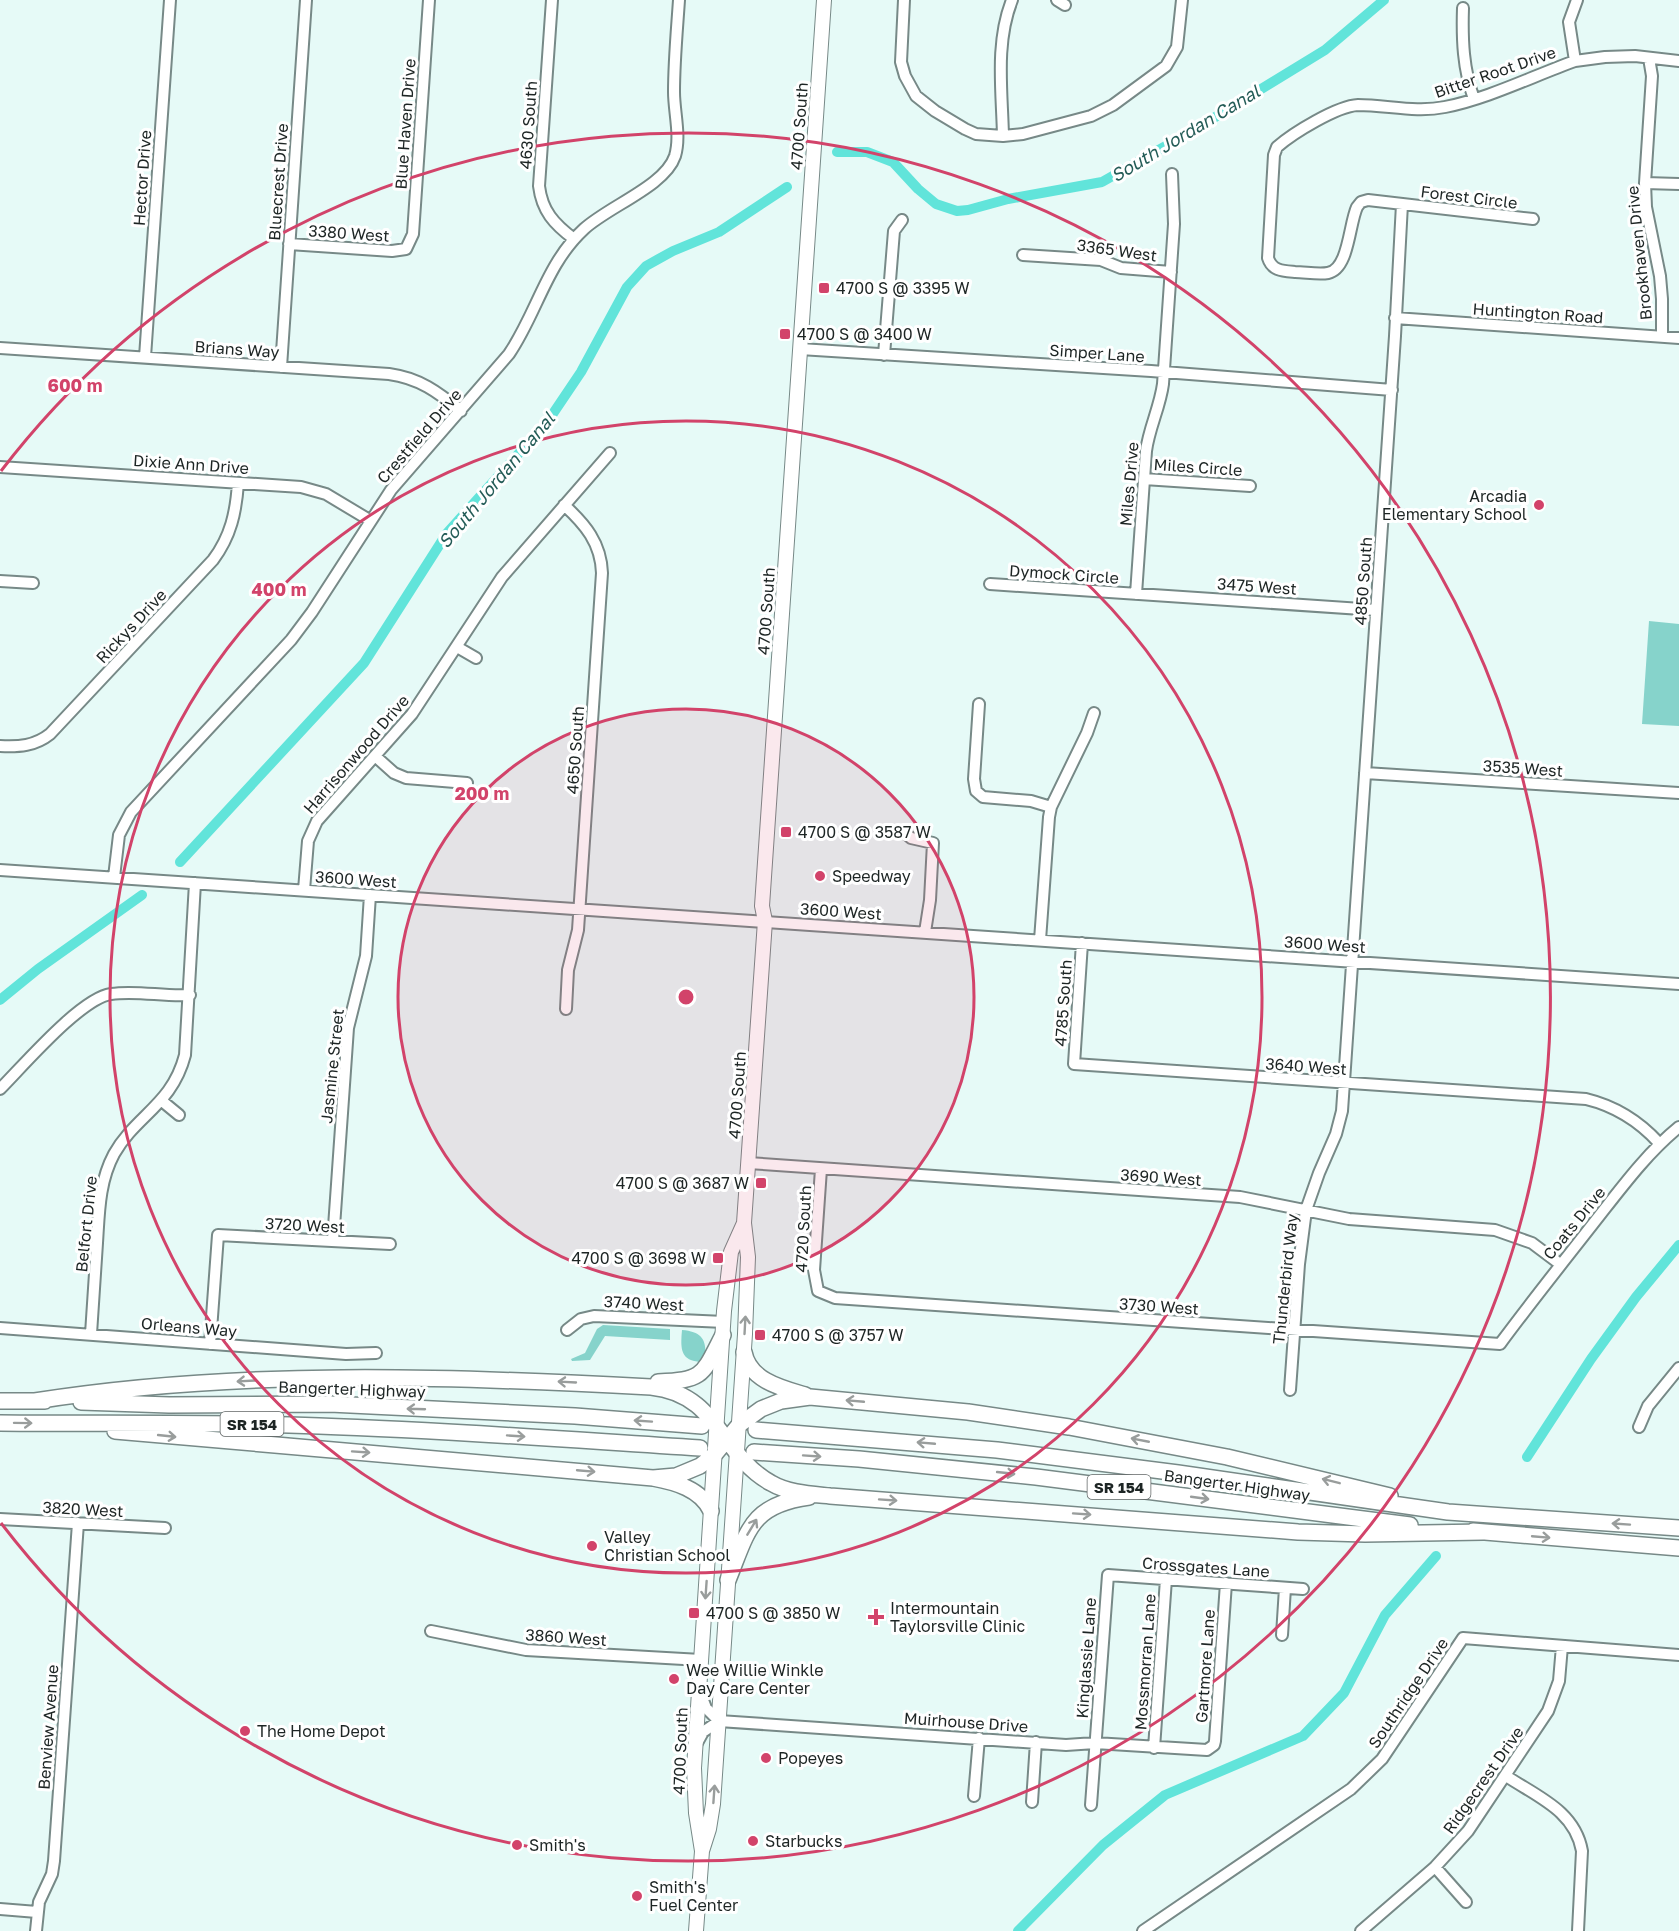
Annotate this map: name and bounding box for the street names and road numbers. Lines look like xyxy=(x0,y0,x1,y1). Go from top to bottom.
street label: Bitter Root Drive xyxy=(1432,42,1558,102)
street label: Blue Haven Drive xyxy=(390,58,420,190)
street label: 4630 South xyxy=(515,80,541,170)
street label: 4700 South xyxy=(786,81,812,171)
street label: Bluecrest Drive xyxy=(264,123,292,241)
street label: Hector Drive xyxy=(129,129,155,227)
street label: Forest Circle xyxy=(1419,181,1519,213)
street label: Brookhaven Drive xyxy=(1622,185,1656,321)
street label: 3380 West xyxy=(308,220,390,246)
street label: 3365 West xyxy=(1076,234,1158,266)
street label: Huntington Road xyxy=(1472,298,1604,328)
street label: Brians Way xyxy=(194,336,280,362)
street label: Simper Lane xyxy=(1049,340,1145,366)
street label: Crestfield Drive xyxy=(372,385,466,487)
street label: Miles Drive xyxy=(1115,441,1143,527)
street label: Dixie Ann Drive xyxy=(132,450,250,478)
street label: Miles Circle xyxy=(1153,454,1243,480)
street label: 4850 South xyxy=(1350,536,1376,626)
street label: Dymock Circle xyxy=(1008,560,1120,588)
street label: 4700 South xyxy=(753,566,779,656)
street label: 3475 West xyxy=(1217,573,1297,599)
street label: Rickys Drive xyxy=(92,585,170,667)
street label: Harrisonwood Drive xyxy=(299,690,413,818)
street label: 4650 South xyxy=(562,705,588,795)
street label: 3535 West xyxy=(1482,755,1564,781)
street label: 3600 West xyxy=(315,866,397,892)
street label: 3600 West xyxy=(800,898,882,924)
street label: 3600 West xyxy=(1284,931,1366,957)
street label: 4785 South xyxy=(1050,959,1076,1047)
street label: Jasmine Street xyxy=(316,1008,348,1124)
street label: 4700 South xyxy=(724,1050,750,1140)
street label: 3640 West xyxy=(1265,1053,1347,1079)
street label: 3690 West xyxy=(1120,1164,1202,1190)
street label: Belfort Drive xyxy=(71,1175,101,1273)
street label: Coats Drive xyxy=(1539,1183,1609,1263)
street label: 4720 South xyxy=(791,1185,815,1273)
street label: 3720 West xyxy=(265,1213,345,1237)
street label: Thunderbird Way xyxy=(1268,1213,1302,1345)
street label: 3740 West xyxy=(603,1291,685,1315)
street label: 3730 West xyxy=(1118,1293,1200,1319)
street label: Orleans Way xyxy=(140,1313,238,1341)
street label: Bangerter Highway xyxy=(278,1376,426,1402)
road number: SR 154 xyxy=(220,1412,284,1436)
street label: Bangerter Highway xyxy=(1163,1465,1311,1505)
road number: SR 154 xyxy=(1088,1475,1150,1499)
street label: 3820 West xyxy=(42,1497,124,1521)
street label: Crossgates Lane xyxy=(1142,1553,1270,1581)
street label: Mossmorran Lane xyxy=(1130,1593,1160,1731)
street label: Kinglassie Lane xyxy=(1072,1597,1100,1719)
street label: Gartmore Lane xyxy=(1191,1609,1219,1723)
street label: 3860 West xyxy=(525,1624,607,1650)
street label: Southridge Drive xyxy=(1364,1634,1452,1752)
street label: Benview Avenue xyxy=(34,1664,62,1790)
street label: 4700 South xyxy=(668,1707,692,1795)
street label: Muirhouse Drive xyxy=(903,1708,1029,1736)
street label: Ridgecrest Drive xyxy=(1438,1722,1528,1838)

